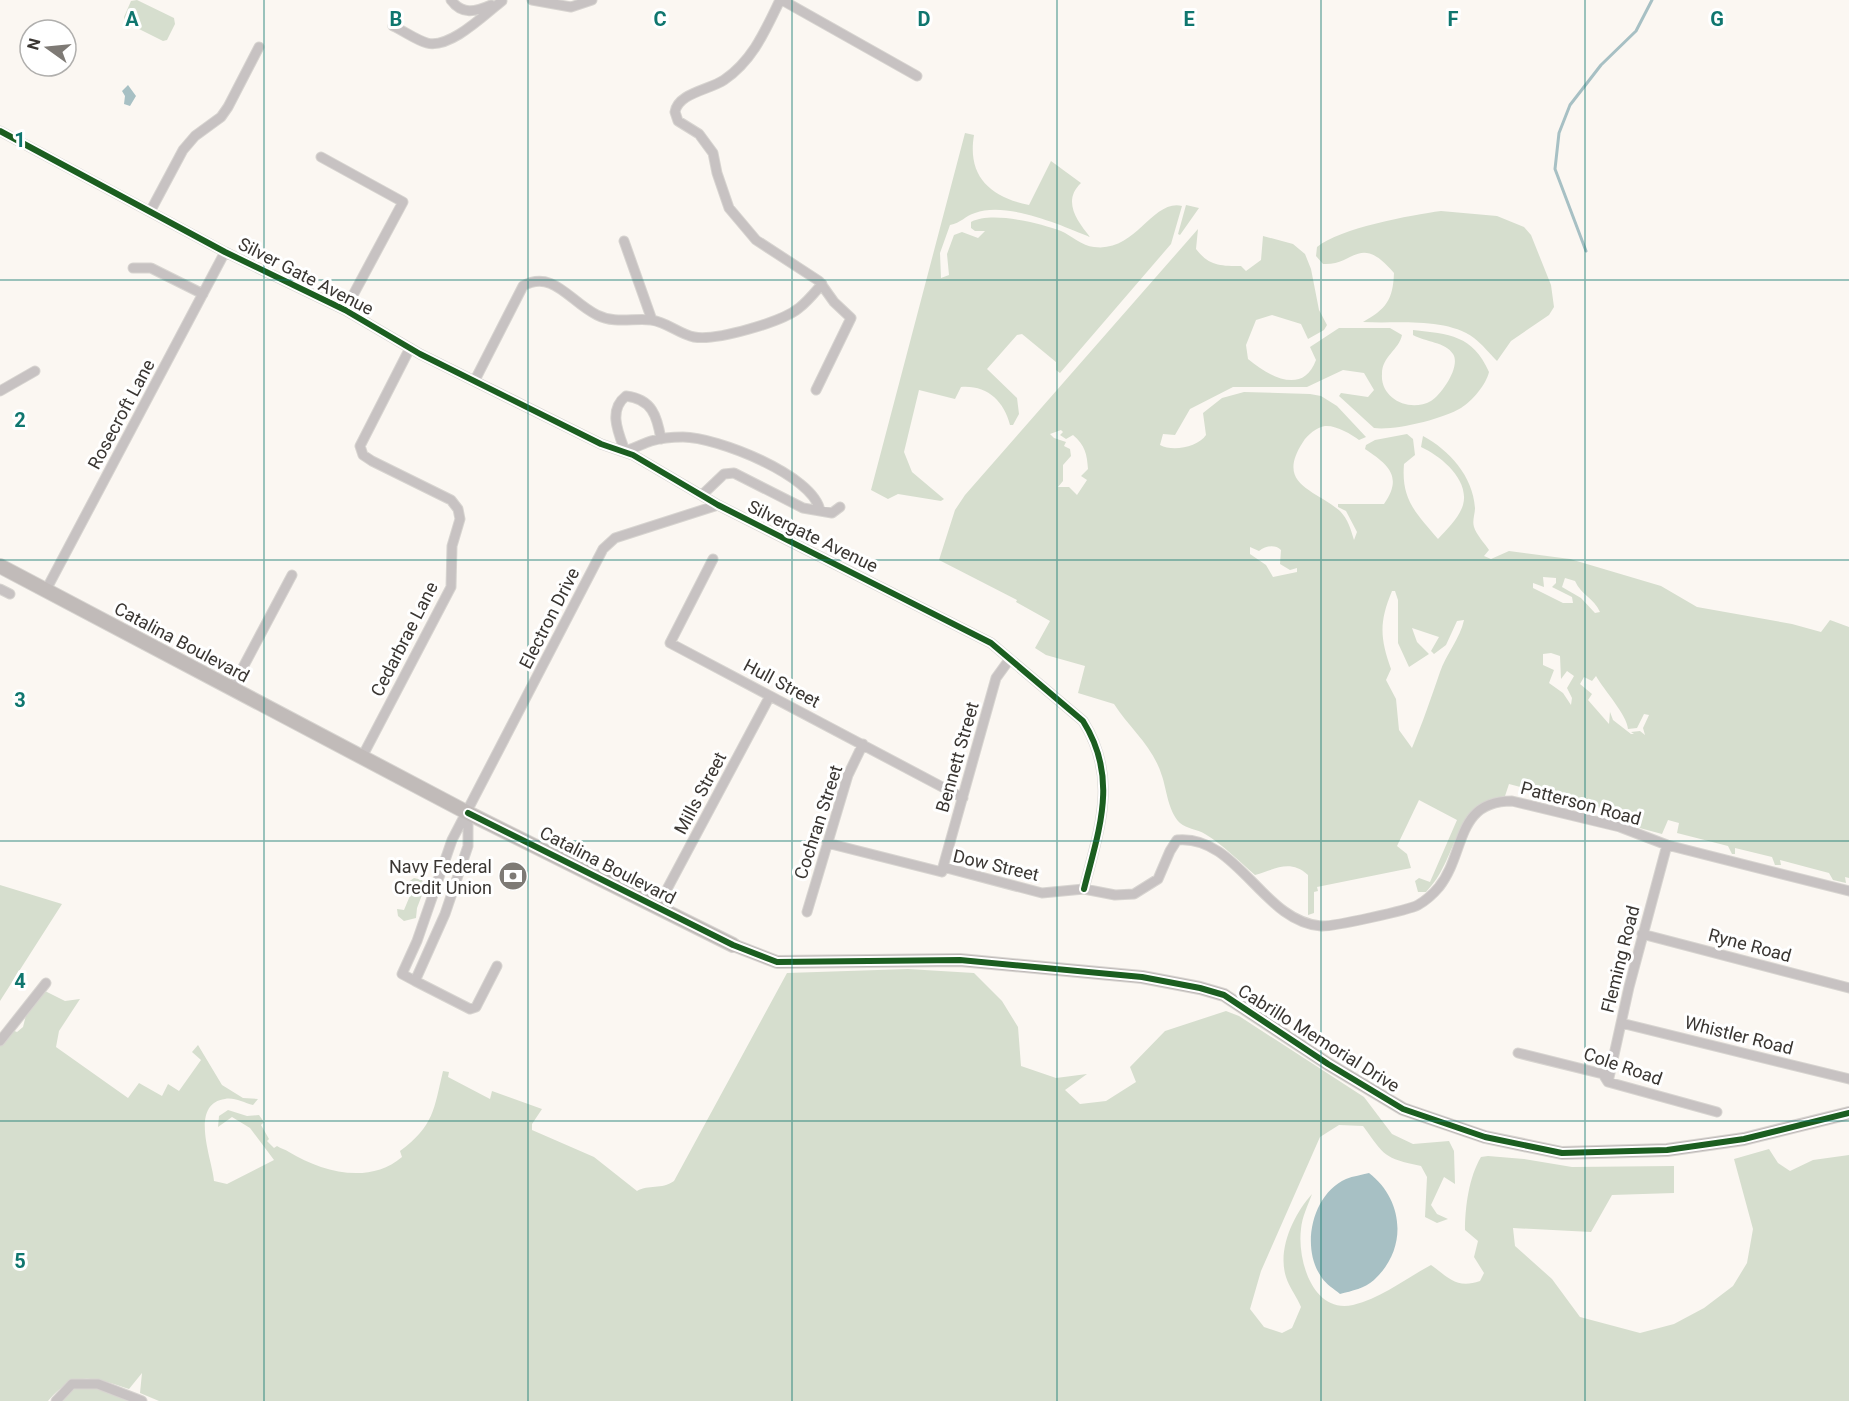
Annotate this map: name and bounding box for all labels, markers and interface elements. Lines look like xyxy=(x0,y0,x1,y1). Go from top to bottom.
text: A xyxy=(125,7,139,31)
text: B xyxy=(390,7,402,31)
text: C xyxy=(653,7,667,31)
text: D xyxy=(918,7,931,31)
text: E xyxy=(1183,7,1195,31)
text: F xyxy=(1448,7,1459,31)
text: G xyxy=(1710,7,1724,31)
north arrow xyxy=(18,18,78,78)
text: N xyxy=(23,36,45,52)
text: 1 xyxy=(14,128,26,152)
street label: Silver Gate Avenue xyxy=(235,233,377,319)
street label: Rosecroft Lane xyxy=(83,355,159,473)
text: 2 xyxy=(14,408,26,432)
street label: Silvergate Avenue xyxy=(744,495,882,577)
street label: Electron Drive xyxy=(515,564,583,672)
street label: Cedarbrae Lane xyxy=(366,578,442,700)
street label: Catalina Boulevard xyxy=(111,598,253,686)
street label: Hull Street xyxy=(740,654,824,712)
text: 3 xyxy=(14,688,26,712)
street label: Bennett Street xyxy=(931,699,983,815)
street label: Mills Street xyxy=(670,748,730,838)
street label: Cochran Street xyxy=(790,762,846,882)
street label: Patterson Road xyxy=(1519,777,1643,829)
street label: Catalina Boulevard xyxy=(536,822,680,908)
street label: Dow Street xyxy=(951,845,1041,885)
place label: Navy Federal Credit Union xyxy=(389,856,492,898)
bank icon: Navy Federal Credit Union xyxy=(497,860,529,892)
street label: Fleming Road xyxy=(1597,903,1643,1015)
street label: Ryne Road xyxy=(1706,924,1794,966)
text: 4 xyxy=(14,969,26,993)
street label: Cabrillo Memorial Drive xyxy=(1234,980,1404,1096)
street label: Whistler Road xyxy=(1682,1011,1796,1059)
street label: Cole Road xyxy=(1581,1043,1665,1089)
text: 5 xyxy=(14,1249,26,1273)

